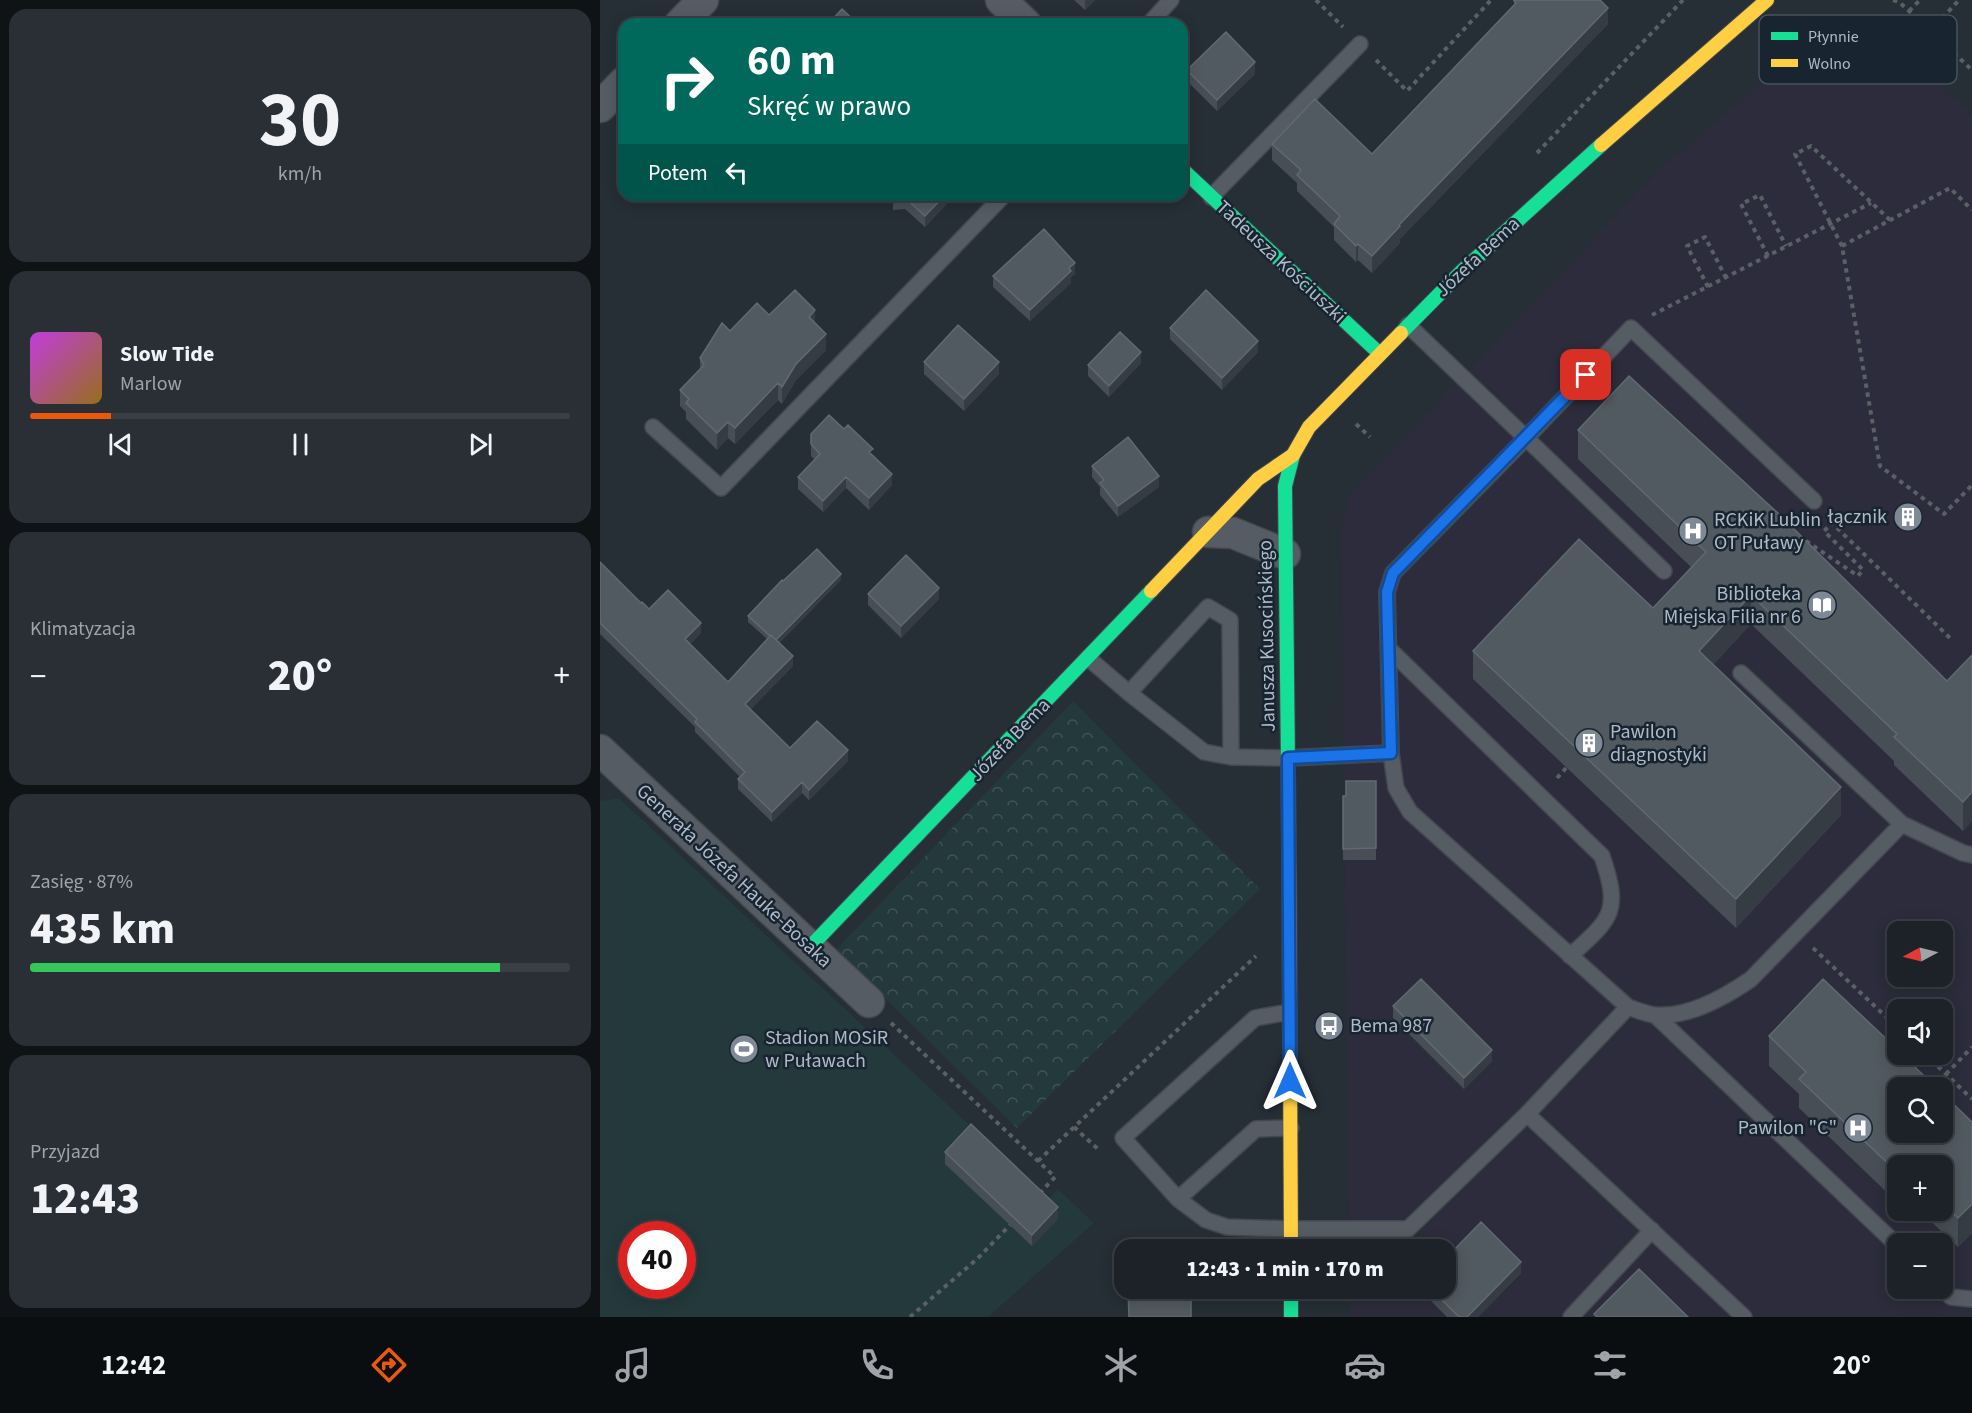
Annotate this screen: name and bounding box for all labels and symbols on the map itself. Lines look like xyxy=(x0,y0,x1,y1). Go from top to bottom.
legend xyxy=(1759,15,1957,84)
text: Płynnie xyxy=(1808,26,1859,48)
text: Wolno xyxy=(1808,53,1851,75)
street label: Tadeusza Kościuszki xyxy=(1210,194,1352,330)
street label: Józefa Bema xyxy=(1430,210,1526,304)
pin xyxy=(1560,349,1611,400)
building icon: łącznik xyxy=(1892,501,1924,533)
place label: łącznik xyxy=(1827,503,1887,531)
place label: RCKiK Lublin OT Puławy xyxy=(1714,506,1821,557)
hospital icon: RCKiK Lublin OT Puławy xyxy=(1677,515,1709,547)
street label: Janusza Kusocińskiego xyxy=(1251,540,1283,732)
place label: Biblioteka Miejska Filia nr 6 xyxy=(1664,580,1801,631)
library icon: Biblioteka Miejska Filia nr 6 xyxy=(1806,589,1838,621)
street label: Józefa Bema xyxy=(963,692,1057,788)
place label: Pawilon diagnostyki xyxy=(1610,718,1707,769)
building icon: Pawilon diagnostyki xyxy=(1573,727,1605,759)
street label: Generała Józefa Hauke-Bosaka xyxy=(630,778,838,974)
north arrow xyxy=(1887,921,1953,987)
bus stop icon: Bema 987 xyxy=(1313,1010,1345,1042)
place label: Bema 987 xyxy=(1350,1012,1432,1040)
place label: Stadion MOSiR w Puławach xyxy=(765,1024,888,1075)
sports icon: Stadion MOSiR w Puławach xyxy=(728,1033,760,1065)
position arrow xyxy=(1258,1049,1322,1113)
hospital icon: Pawilon "C" xyxy=(1842,1112,1874,1144)
place label: Pawilon "C" xyxy=(1738,1114,1837,1142)
speed limit sign: 40 xyxy=(618,1221,696,1299)

